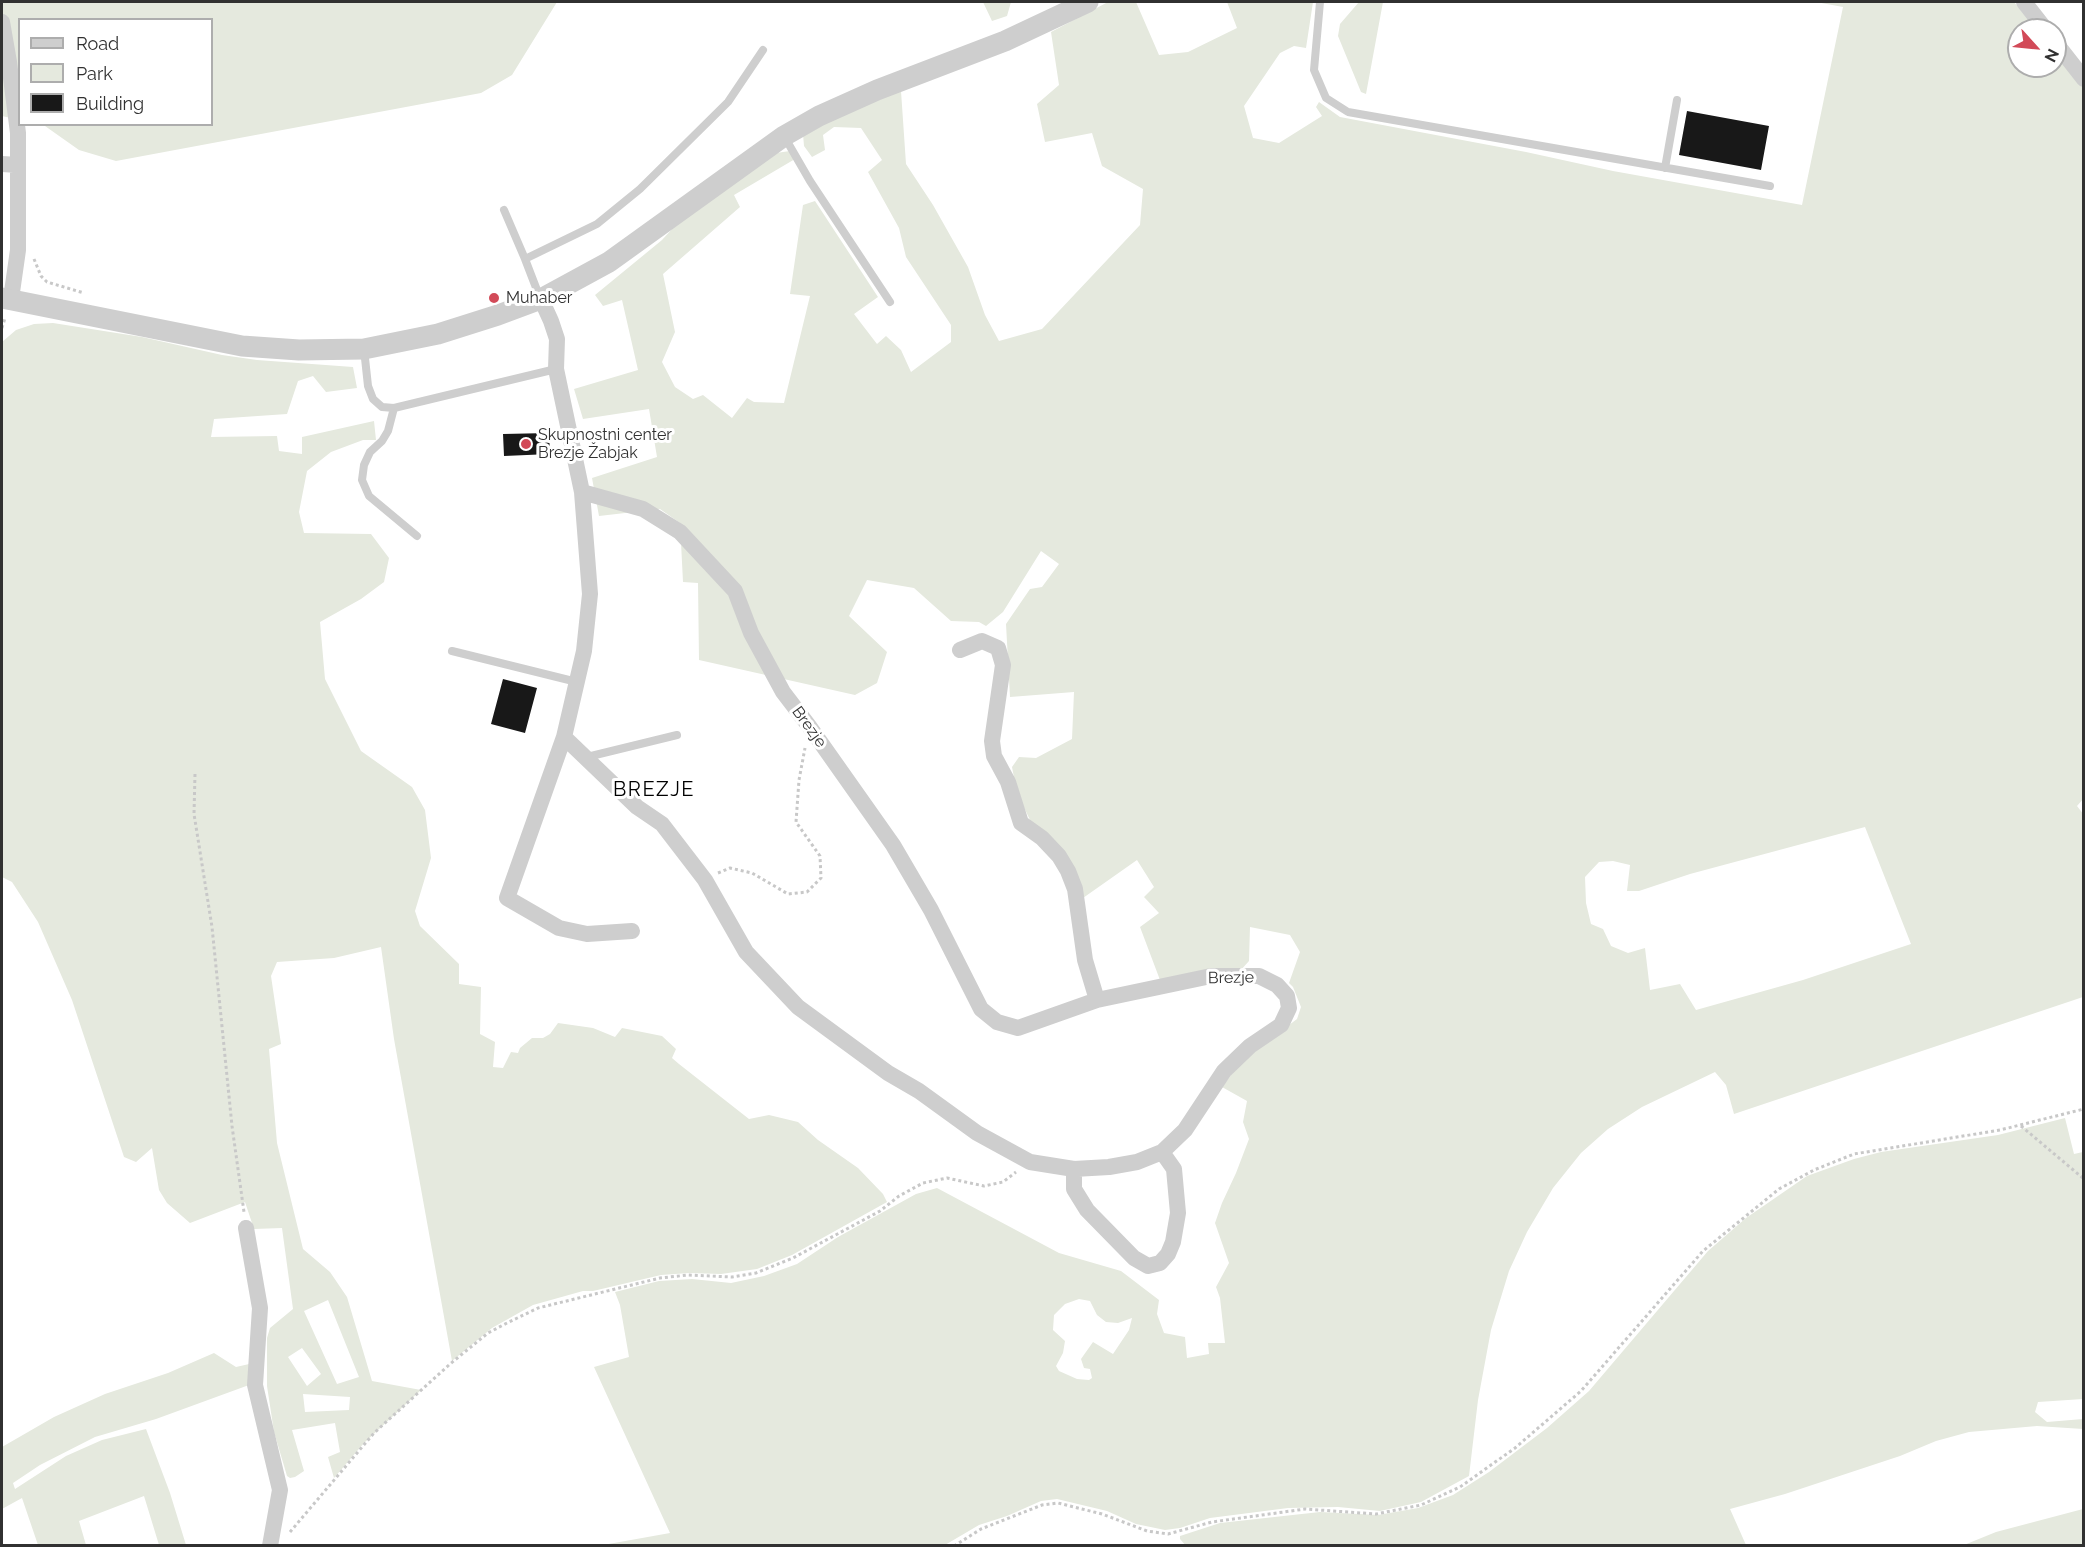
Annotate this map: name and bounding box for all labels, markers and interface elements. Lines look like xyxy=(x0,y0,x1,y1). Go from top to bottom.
legend xyxy=(18,18,213,126)
north arrow xyxy=(2007,18,2067,78)
text: Road xyxy=(76,33,119,54)
text: N xyxy=(2040,46,2063,65)
text: Park xyxy=(76,63,113,84)
text: Building xyxy=(76,93,144,114)
place label: Muhaber xyxy=(506,288,572,308)
marker: Muhaber xyxy=(487,291,501,305)
place label: Skupnostni center Brezje Žabjak xyxy=(538,425,672,463)
marker: Skupnostni center Brezje Žabjak xyxy=(519,437,533,451)
street label: Brezje xyxy=(788,703,830,751)
district label: BREZJE xyxy=(613,778,695,802)
street label: Brezje xyxy=(1208,968,1254,988)

